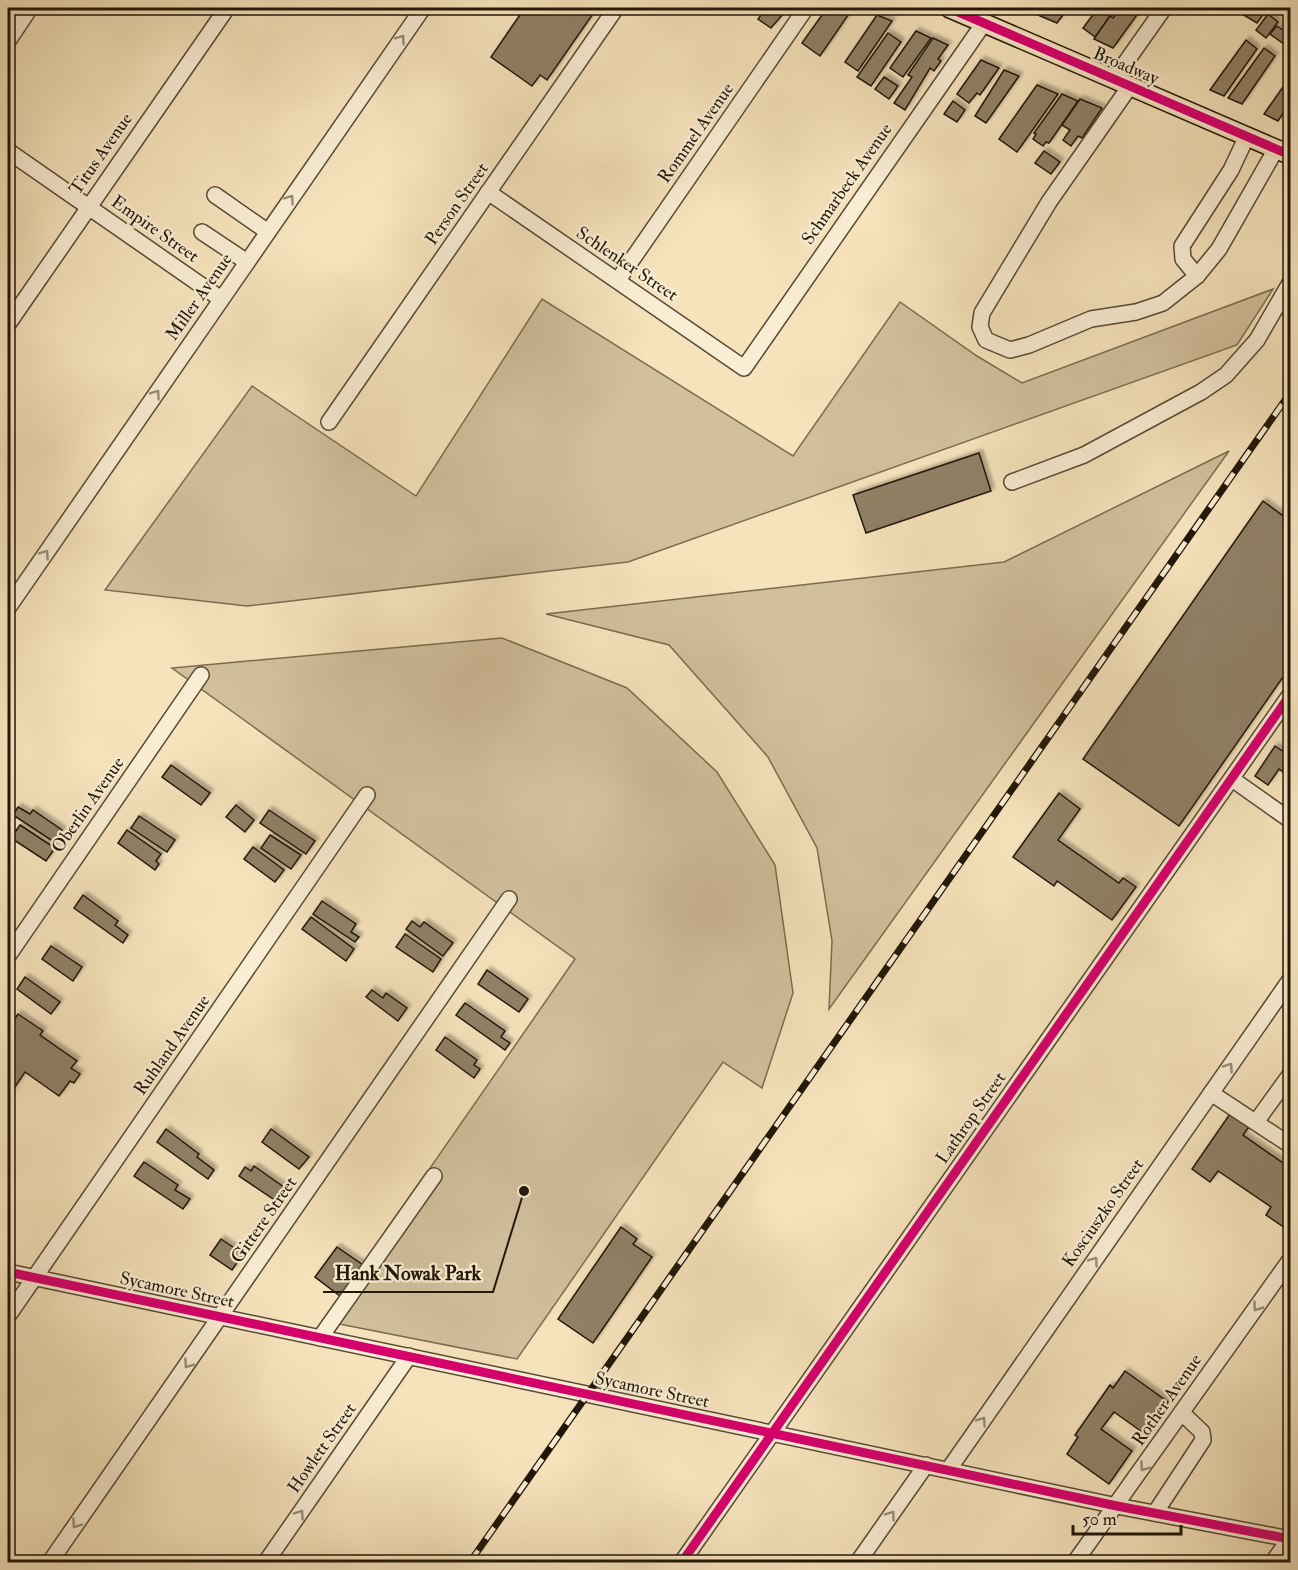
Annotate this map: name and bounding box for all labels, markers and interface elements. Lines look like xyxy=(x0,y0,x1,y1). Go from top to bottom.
one-way arrow xyxy=(394,35,405,46)
street label: Broadway xyxy=(1090,42,1163,91)
street label: Rommel Avenue xyxy=(653,78,739,188)
street label: Titus Avenue xyxy=(64,108,138,200)
street label: Schmarbeck Avenue xyxy=(797,118,898,249)
street label: Person Street xyxy=(420,158,494,250)
street label: Empire Street xyxy=(107,190,204,268)
one-way arrow xyxy=(283,195,294,206)
street label: Schlenker Street xyxy=(572,222,682,307)
street label: Miller Avenue xyxy=(160,248,238,345)
one-way arrow xyxy=(149,390,160,401)
one-way arrow xyxy=(38,550,49,561)
street label: Oberlin Avenue xyxy=(46,752,130,858)
street label: Ruhland Avenue xyxy=(129,990,215,1100)
one-way arrow xyxy=(1222,1062,1233,1073)
street label: Lathrop Street xyxy=(931,1067,1011,1169)
street label: Kosciuszko Street xyxy=(1057,1154,1149,1272)
street label: Gittere Street xyxy=(226,1172,302,1268)
callout: Hank Nowak Park xyxy=(323,1254,493,1292)
one-way arrow xyxy=(1087,1256,1098,1267)
text: Hank Nowak Park xyxy=(335,1261,482,1286)
street label: Sycamore Street xyxy=(118,1267,236,1313)
one-way arrow xyxy=(1253,1301,1264,1312)
street label: Rother Avenue xyxy=(1127,1349,1207,1450)
one-way arrow xyxy=(184,1357,195,1368)
street label: Sycamore Street xyxy=(593,1367,711,1413)
street label: Howlett Street xyxy=(282,1398,362,1498)
one-way arrow xyxy=(975,1416,986,1427)
one-way arrow xyxy=(1140,1460,1151,1471)
scale bar xyxy=(1073,1498,1181,1536)
text: 50 m xyxy=(1082,1508,1117,1531)
one-way arrow xyxy=(293,1510,304,1521)
one-way arrow xyxy=(884,1510,895,1521)
one-way arrow xyxy=(72,1518,83,1529)

